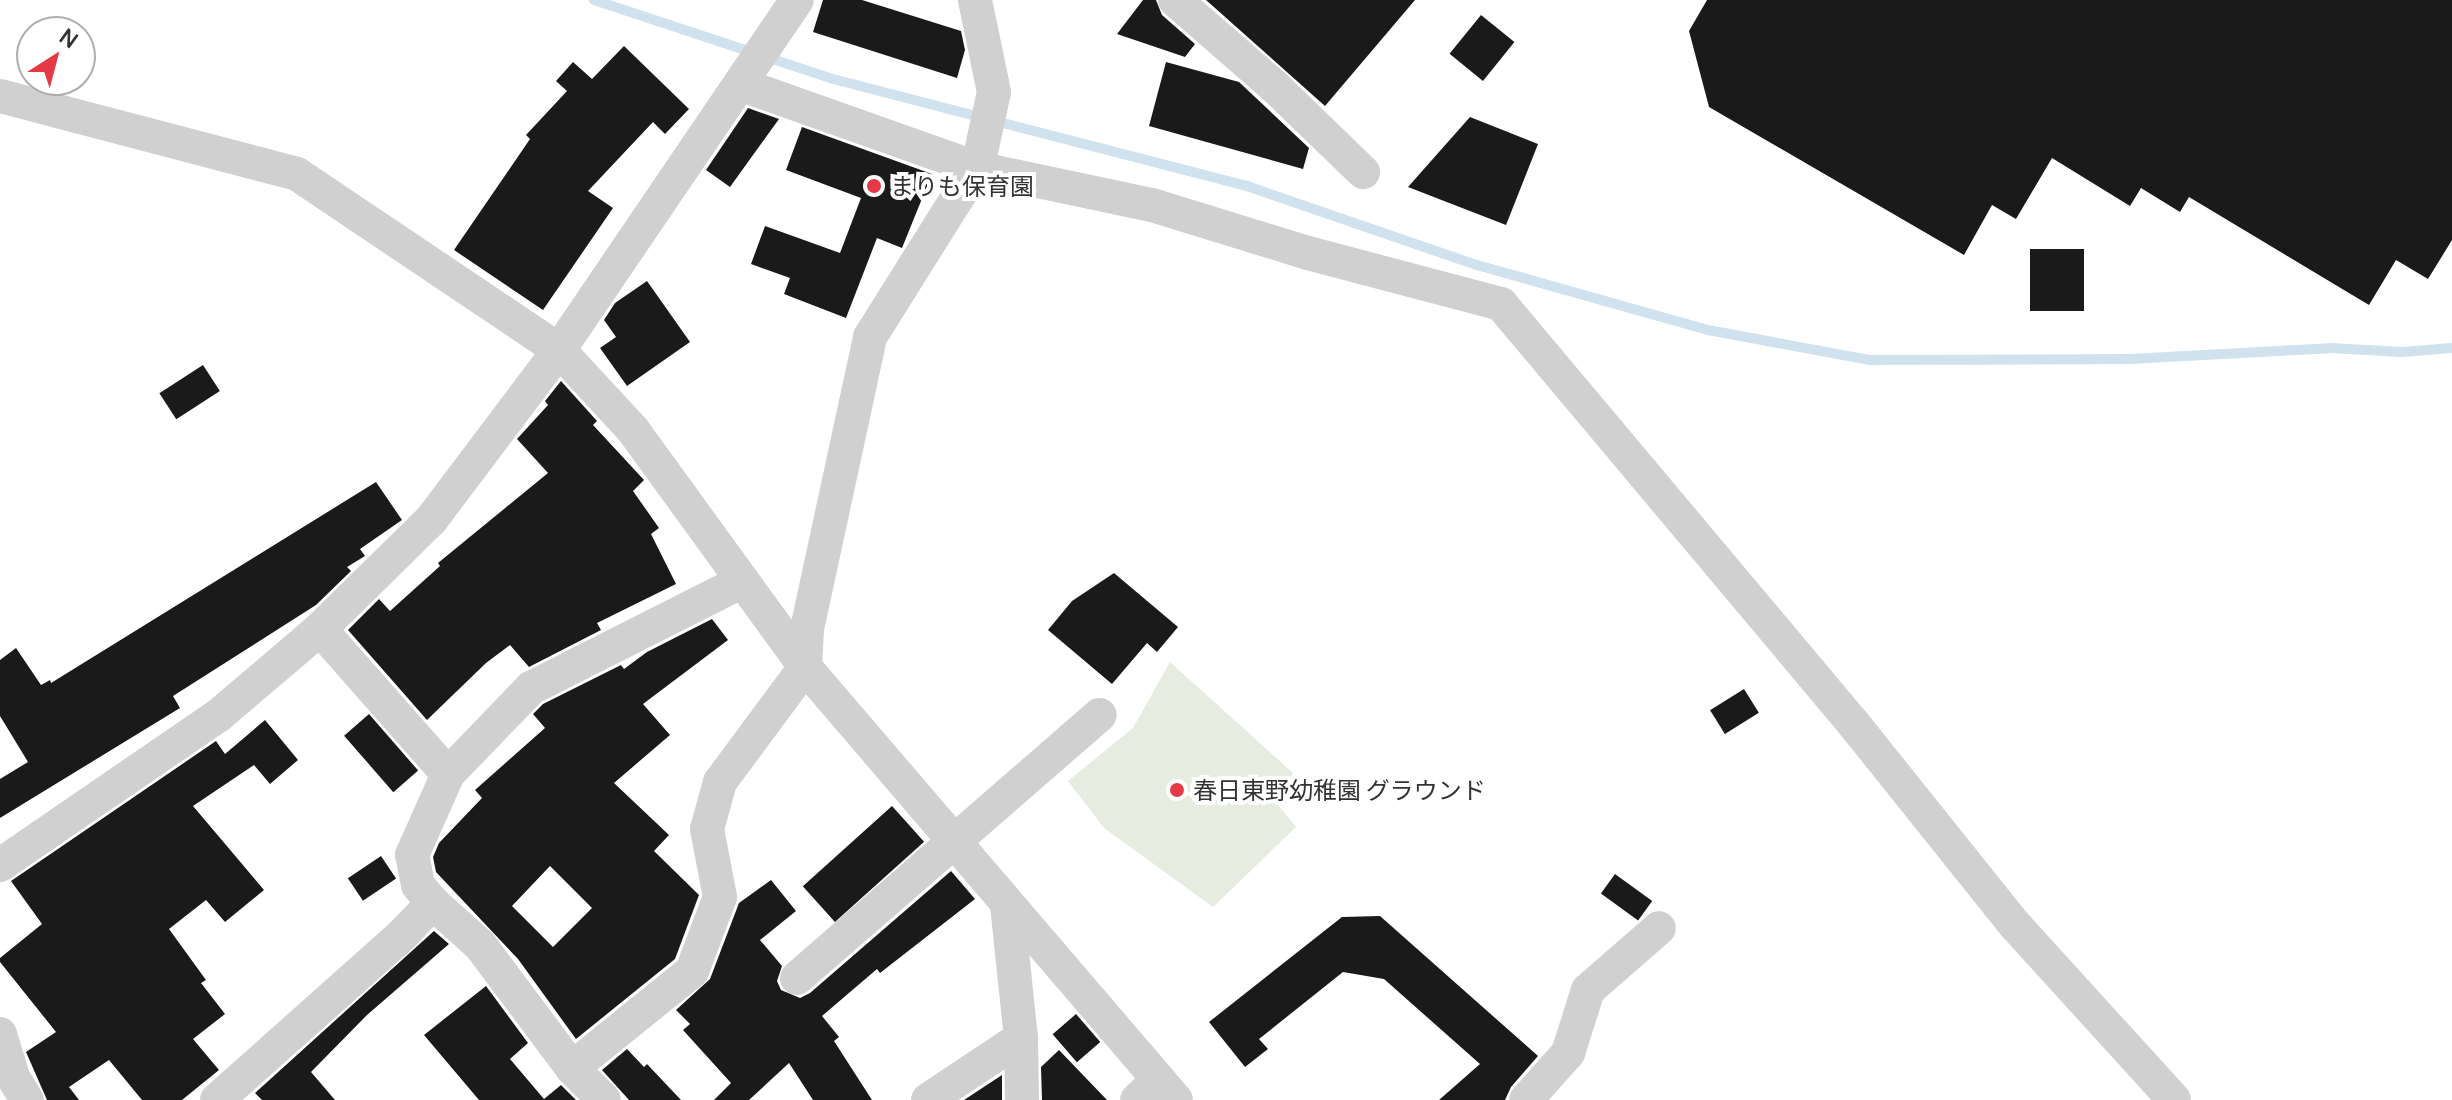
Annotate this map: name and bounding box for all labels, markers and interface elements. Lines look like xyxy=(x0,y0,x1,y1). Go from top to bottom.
north arrow xyxy=(16,16,96,96)
text: N xyxy=(54,21,84,55)
place label: まりも保育園 xyxy=(890,172,1034,200)
marker: まりも保育園 xyxy=(865,177,883,195)
place label: 春日東野幼稚園 グラウンド xyxy=(1193,776,1486,804)
marker: 春日東野幼稚園 グラウンド xyxy=(1168,781,1186,799)

